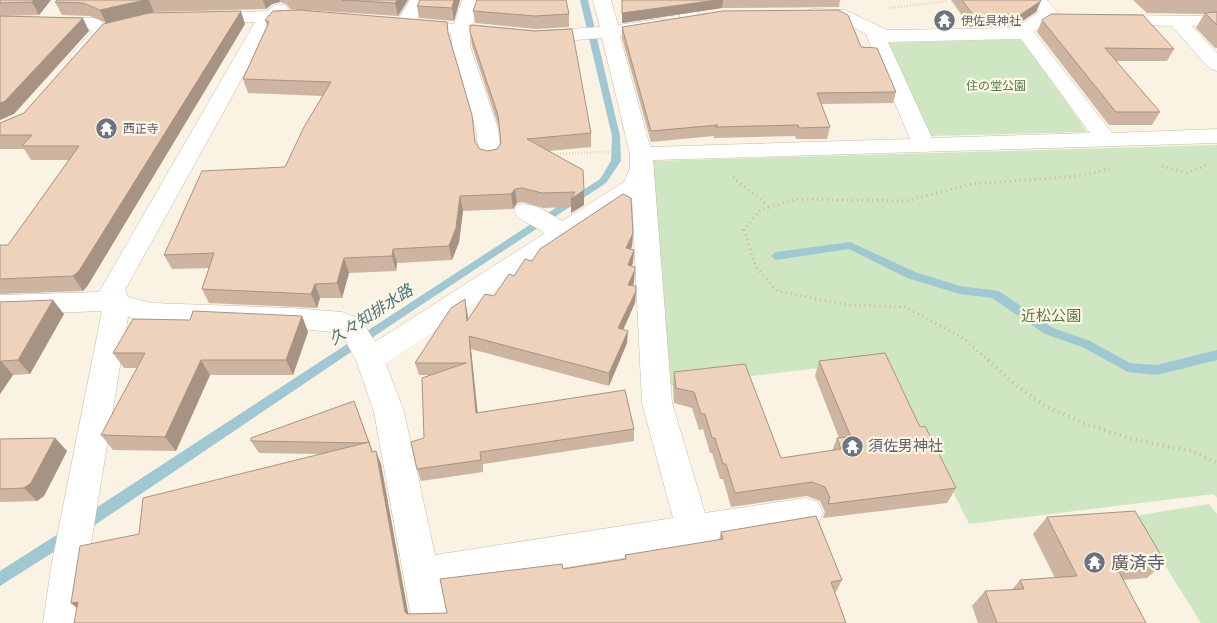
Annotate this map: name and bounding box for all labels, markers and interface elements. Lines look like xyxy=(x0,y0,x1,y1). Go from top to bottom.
temple icon: 伊佐具神社 xyxy=(933,9,957,33)
place label: 伊佐具神社 xyxy=(961,13,1021,30)
park label: 住の堂公園 xyxy=(966,78,1026,95)
temple icon: 西正寺 xyxy=(95,117,119,141)
place label: 西正寺 xyxy=(123,121,159,138)
water label: 久々知排水路 xyxy=(325,279,419,350)
park label: 近松公園 xyxy=(1021,306,1081,327)
temple icon: 須佐男神社 xyxy=(840,434,864,458)
place label: 須佐男神社 xyxy=(868,436,943,457)
temple icon: 廣済寺 xyxy=(1083,551,1107,575)
place label: 廣済寺 xyxy=(1111,551,1165,576)

